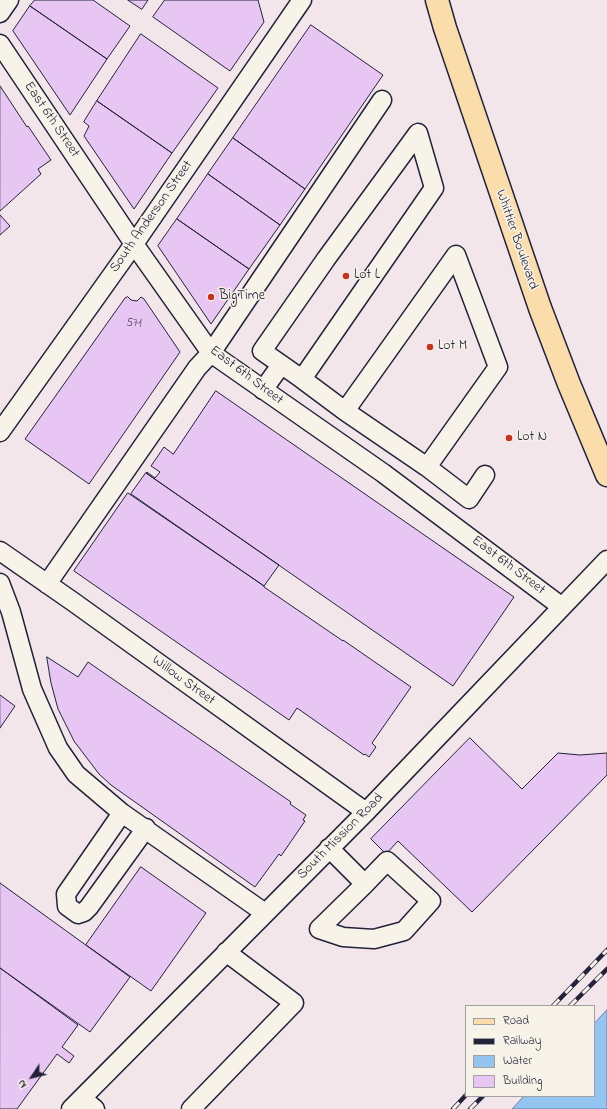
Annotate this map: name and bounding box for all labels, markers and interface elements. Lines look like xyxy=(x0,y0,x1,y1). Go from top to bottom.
street label: East 6th Street xyxy=(20,79,82,161)
street label: South Anderson Street xyxy=(107,158,197,276)
street label: Whittier Boulevard xyxy=(491,188,541,292)
place label: Lot L xyxy=(354,268,380,284)
marker: Lot L xyxy=(341,271,351,281)
place label: BigTime xyxy=(219,289,265,305)
marker: BigTime xyxy=(206,292,216,302)
house number: 571 xyxy=(126,317,142,331)
place label: Lot M xyxy=(438,339,467,355)
marker: Lot M xyxy=(425,342,435,352)
street label: East 6th Street xyxy=(206,343,286,409)
place label: Lot N xyxy=(517,430,547,446)
marker: Lot N xyxy=(504,433,514,443)
street label: East 6th Street xyxy=(468,533,548,599)
street label: Willow Street xyxy=(148,652,218,710)
street label: South Mission Road xyxy=(294,790,388,884)
legend xyxy=(465,1005,595,1097)
text: Road xyxy=(503,1012,529,1030)
text: Railway xyxy=(503,1032,541,1050)
text: Water xyxy=(503,1052,532,1070)
north arrow xyxy=(12,1057,52,1097)
text: Building xyxy=(503,1072,542,1090)
text: N xyxy=(13,1076,31,1092)

